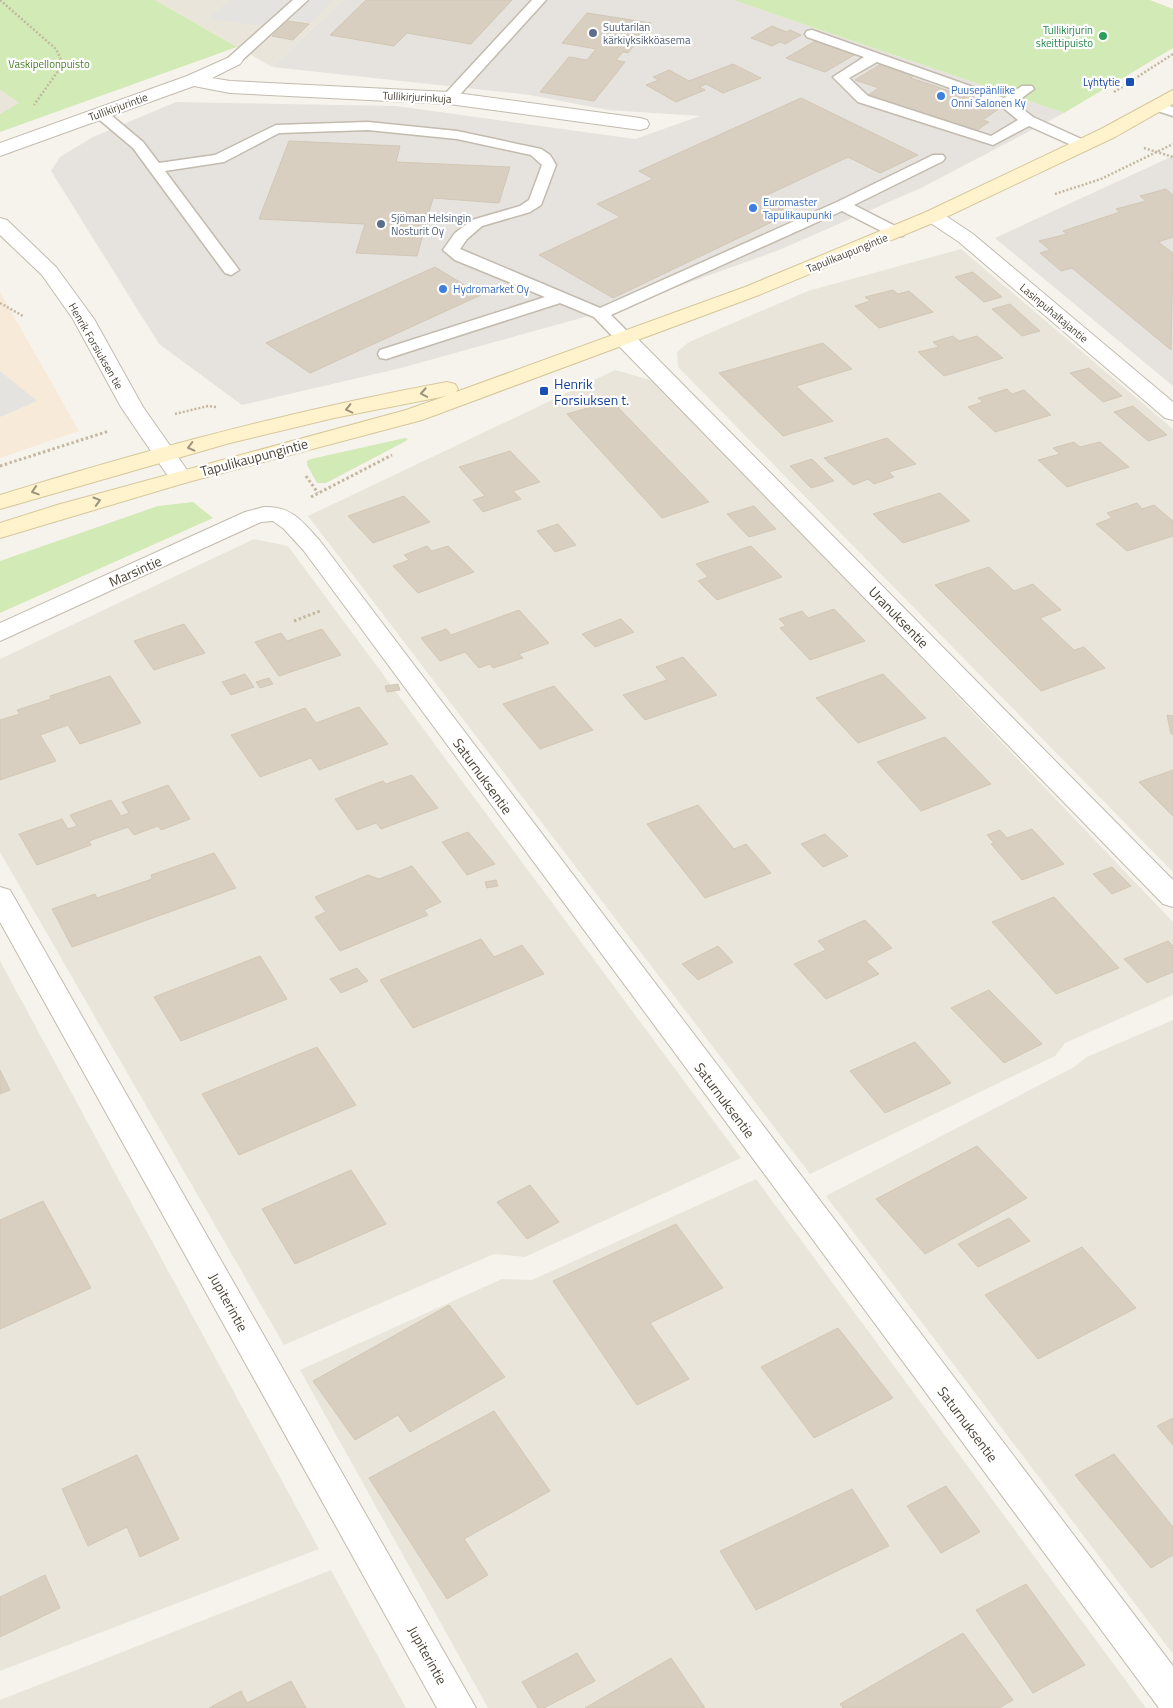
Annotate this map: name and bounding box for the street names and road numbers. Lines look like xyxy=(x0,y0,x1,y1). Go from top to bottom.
street label: Tullikirjurinkuja xyxy=(382,87,452,107)
street label: Tullikirjurintie xyxy=(86,89,150,125)
street label: Tapulikaupungintie xyxy=(804,229,891,277)
street label: Lasinpuhaltajantie xyxy=(1016,280,1092,347)
street label: Henrik Forsiuksen tie xyxy=(65,300,127,393)
street label: Tapulikaupungintie xyxy=(198,433,310,481)
street label: Marsintie xyxy=(105,550,165,592)
street label: Uranuksentie xyxy=(864,581,934,653)
street label: Saturnuksentie xyxy=(448,734,518,818)
street label: Saturnuksentie xyxy=(690,1058,760,1142)
street label: Jupiterintie xyxy=(204,1269,254,1335)
street label: Saturnuksentie xyxy=(933,1382,1003,1466)
street label: Jupiterintie xyxy=(403,1622,453,1688)

